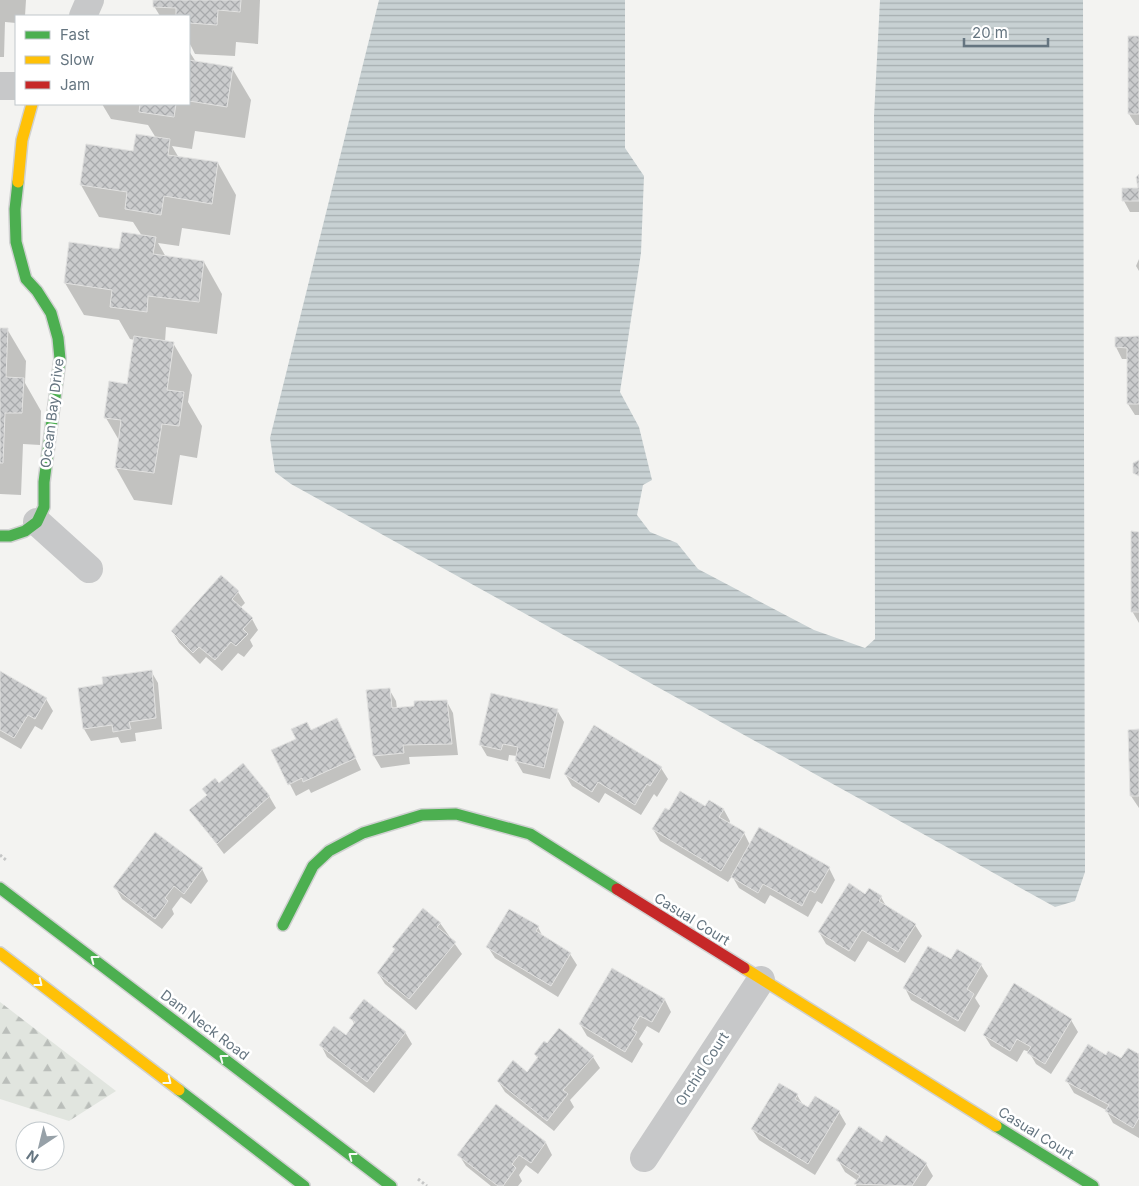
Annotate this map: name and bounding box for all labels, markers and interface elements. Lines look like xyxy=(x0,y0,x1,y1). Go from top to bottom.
legend xyxy=(15,15,190,105)
scale bar xyxy=(964,15,1048,47)
text: 20 m xyxy=(972,23,1008,42)
text: Fast xyxy=(60,25,90,44)
text: Slow xyxy=(60,50,94,69)
text: Jam xyxy=(60,75,90,94)
street label: Ocean Bay Drive xyxy=(36,357,67,469)
street label: Casual Court xyxy=(651,889,734,949)
one-way arrow xyxy=(91,957,100,965)
one-way arrow xyxy=(33,977,42,985)
street label: Dam Neck Road xyxy=(158,986,253,1063)
street label: Orchid Court xyxy=(671,1028,732,1109)
one-way arrow xyxy=(219,1055,229,1064)
one-way arrow xyxy=(162,1076,171,1084)
street label: Casual Court xyxy=(995,1103,1078,1163)
north arrow xyxy=(15,1121,65,1171)
text: N xyxy=(23,1147,42,1167)
one-way arrow xyxy=(349,1154,358,1162)

